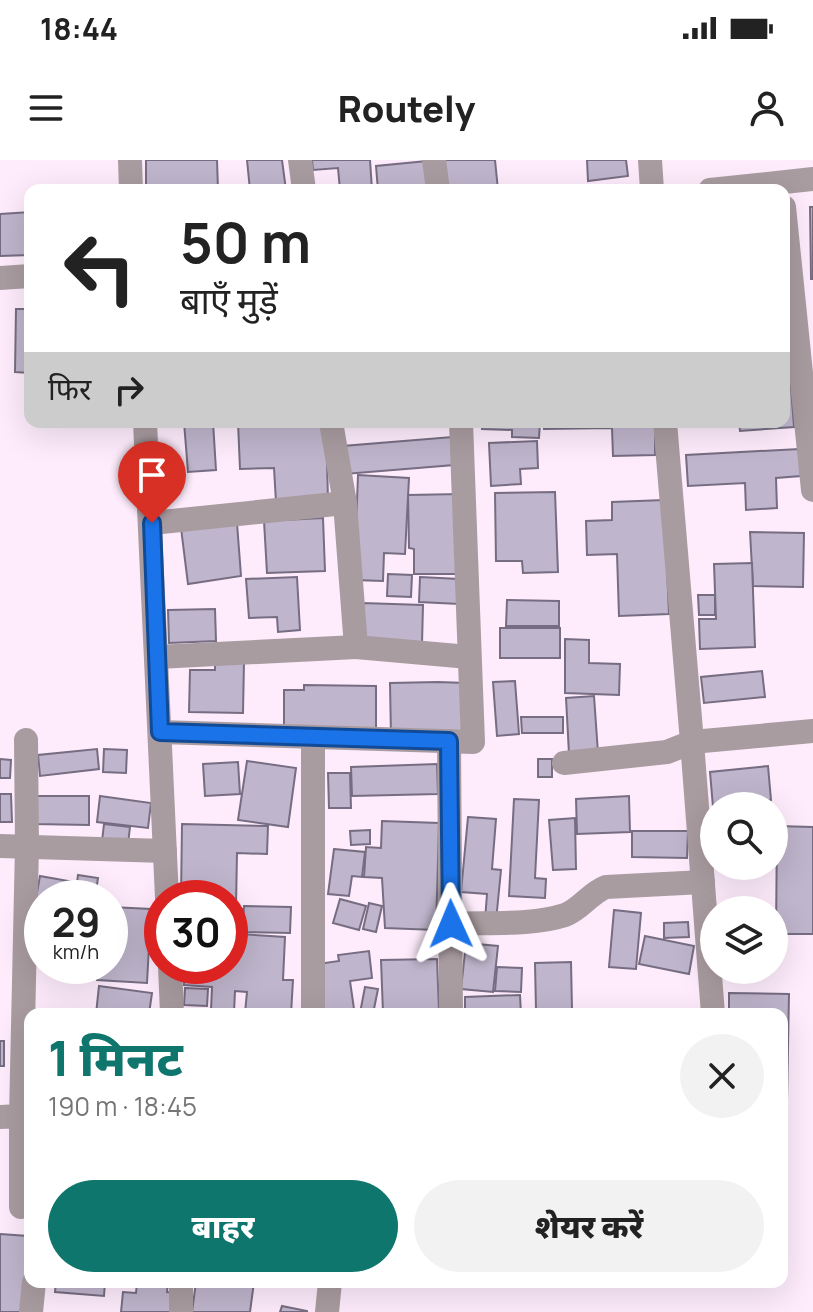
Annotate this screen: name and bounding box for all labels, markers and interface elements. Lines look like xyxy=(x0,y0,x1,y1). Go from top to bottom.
text: 18:44 xyxy=(40,8,118,49)
text: Routely xyxy=(338,84,475,133)
icon: menu xyxy=(24,86,68,130)
icon: person xyxy=(745,86,789,130)
text: 50 m xyxy=(180,203,311,280)
icon: left xyxy=(48,216,152,320)
text: बाएँ मुड़ें xyxy=(180,276,278,325)
text: फिर xyxy=(48,368,91,409)
icon: right xyxy=(107,368,151,412)
pin xyxy=(118,441,186,523)
icon: arrive xyxy=(130,453,174,497)
map controls xyxy=(700,792,788,984)
button: search xyxy=(700,792,788,880)
speed limit sign: 30 xyxy=(144,880,248,984)
position arrow xyxy=(409,882,493,966)
text: 29 xyxy=(52,894,100,949)
button: layers xyxy=(700,896,788,984)
text: km/h xyxy=(53,938,99,965)
text: 1 मिनट xyxy=(48,1025,183,1090)
button: close xyxy=(680,1034,764,1118)
text: 190 m · 18:45 xyxy=(48,1088,197,1124)
button: बाहर xyxy=(48,1180,398,1272)
button: शेयर करें xyxy=(414,1180,764,1272)

